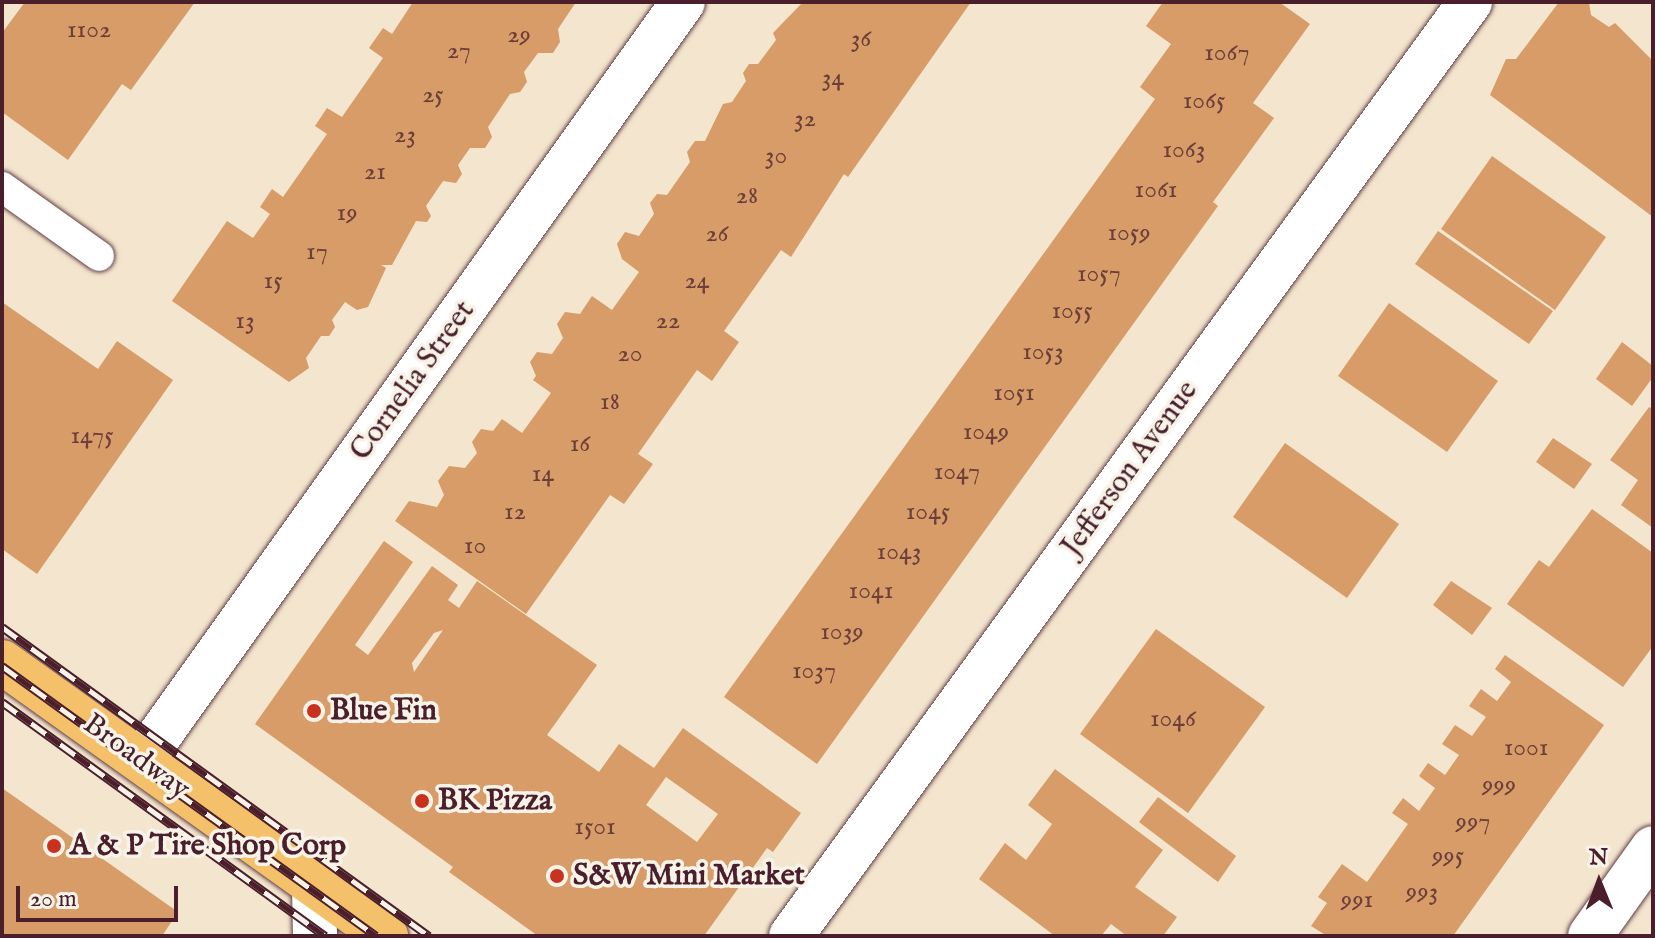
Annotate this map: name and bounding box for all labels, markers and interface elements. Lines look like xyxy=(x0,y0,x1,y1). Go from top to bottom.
house number: 1102 xyxy=(67,14,111,46)
house number: 29 xyxy=(507,19,531,51)
house number: 36 xyxy=(851,23,871,55)
house number: 27 xyxy=(447,35,471,67)
house number: 1067 xyxy=(1204,37,1250,69)
house number: 34 xyxy=(822,62,844,94)
house number: 25 xyxy=(422,79,444,111)
house number: 1065 xyxy=(1183,85,1225,117)
house number: 32 xyxy=(794,103,816,135)
house number: 23 xyxy=(394,119,416,151)
house number: 1063 xyxy=(1162,134,1206,166)
house number: 30 xyxy=(765,140,787,172)
house number: 21 xyxy=(364,156,386,188)
house number: 1061 xyxy=(1135,174,1177,206)
house number: 28 xyxy=(736,180,758,212)
house number: 19 xyxy=(336,197,358,229)
house number: 1059 xyxy=(1107,217,1151,249)
house number: 26 xyxy=(705,218,729,250)
house number: 17 xyxy=(306,236,328,268)
house number: 1057 xyxy=(1077,258,1121,290)
house number: 15 xyxy=(263,265,283,297)
house number: 24 xyxy=(685,265,709,297)
street label: Cornelia Street xyxy=(343,294,483,468)
house number: 1055 xyxy=(1051,295,1093,327)
house number: 13 xyxy=(235,305,255,337)
house number: 22 xyxy=(656,305,680,337)
house number: 1053 xyxy=(1022,336,1064,368)
house number: 20 xyxy=(618,338,642,370)
street label: Jefferson Avenue xyxy=(1054,374,1206,564)
house number: 1051 xyxy=(993,377,1035,409)
house number: 18 xyxy=(600,386,620,418)
house number: 1049 xyxy=(963,416,1009,448)
house number: 1475 xyxy=(70,420,114,452)
house number: 16 xyxy=(570,428,590,460)
house number: 1047 xyxy=(934,456,980,488)
house number: 14 xyxy=(532,458,554,490)
house number: 12 xyxy=(504,496,526,528)
house number: 1045 xyxy=(906,496,950,528)
house number: 10 xyxy=(464,530,486,562)
house number: 1043 xyxy=(877,536,921,568)
house number: 1041 xyxy=(849,575,893,607)
house number: 1039 xyxy=(820,616,864,648)
house number: 1037 xyxy=(792,655,836,687)
place label: Blue Fin xyxy=(330,693,437,729)
marker: Blue Fin xyxy=(305,702,323,720)
house number: 1046 xyxy=(1150,703,1196,735)
street label: Broadway xyxy=(76,706,196,808)
house number: 1001 xyxy=(1504,732,1548,764)
house number: 999 xyxy=(1482,769,1516,801)
place label: BK Pizza xyxy=(438,783,552,819)
marker: BK Pizza xyxy=(413,792,431,810)
house number: 997 xyxy=(1456,806,1490,838)
house number: 1501 xyxy=(574,811,616,843)
place label: A & P Tire Shop Corp xyxy=(70,828,346,864)
marker: A & P Tire Shop Corp xyxy=(45,837,63,855)
house number: 995 xyxy=(1432,840,1464,872)
north arrow xyxy=(1559,842,1639,922)
text: N xyxy=(1589,844,1608,872)
place label: S&W Mini Market xyxy=(573,858,805,894)
marker: S&W Mini Market xyxy=(548,867,566,885)
scale bar xyxy=(20,870,182,920)
house number: 993 xyxy=(1406,876,1438,908)
text: 20 m xyxy=(30,884,77,915)
house number: 991 xyxy=(1341,884,1373,916)

